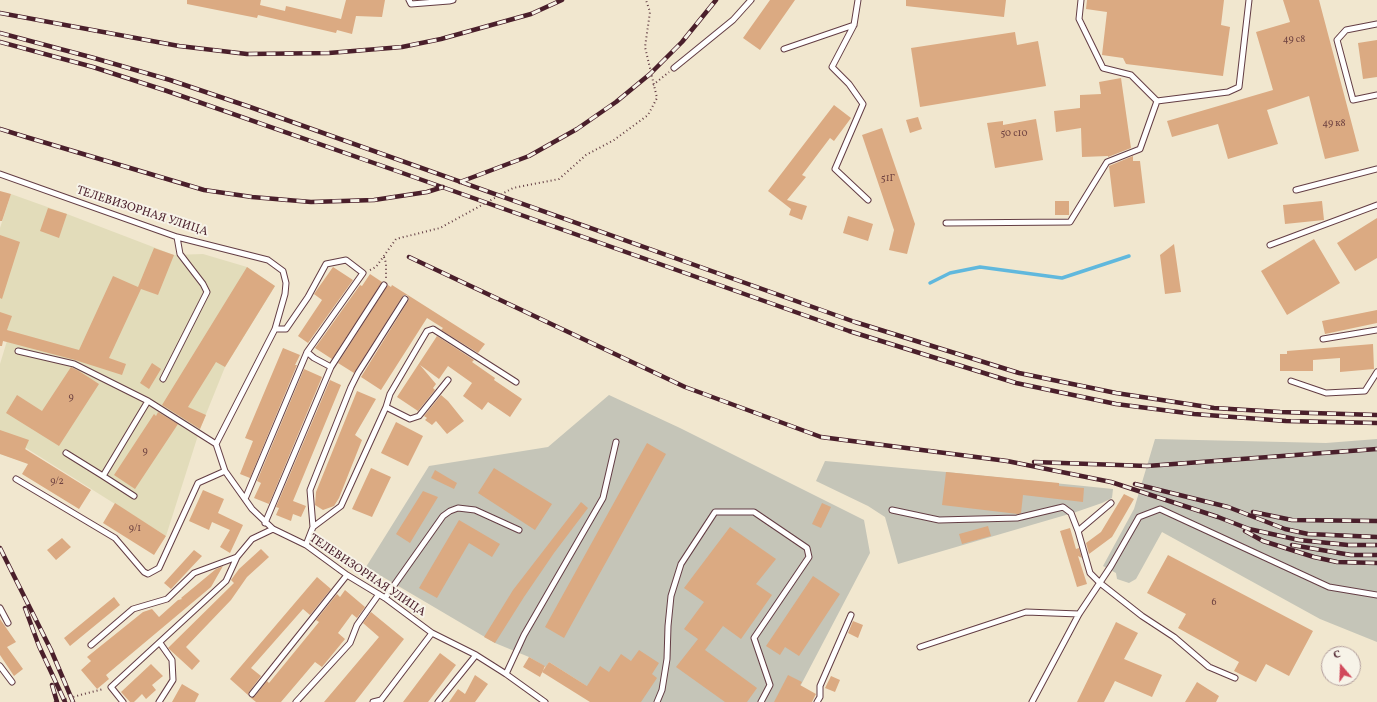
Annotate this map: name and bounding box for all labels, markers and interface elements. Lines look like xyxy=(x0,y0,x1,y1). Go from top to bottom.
house number: 49 с8 xyxy=(1283,34,1305,46)
house number: 49 к8 xyxy=(1322,118,1346,130)
house number: 50 с10 xyxy=(1001,128,1027,140)
house number: 51Г xyxy=(881,173,895,185)
street label: ТЕЛЕВИЗОРНАЯ УЛИЦА xyxy=(74,184,210,240)
house number: 9 xyxy=(68,392,74,404)
house number: 9 xyxy=(142,446,148,458)
house number: 9/2 xyxy=(50,476,64,488)
house number: 9/1 xyxy=(129,523,141,535)
street label: ТЕЛЕВИЗОРНАЯ УЛИЦА xyxy=(306,532,428,620)
house number: 6 xyxy=(1211,597,1217,609)
north arrow xyxy=(1321,646,1361,686)
text: С xyxy=(1331,647,1343,663)

